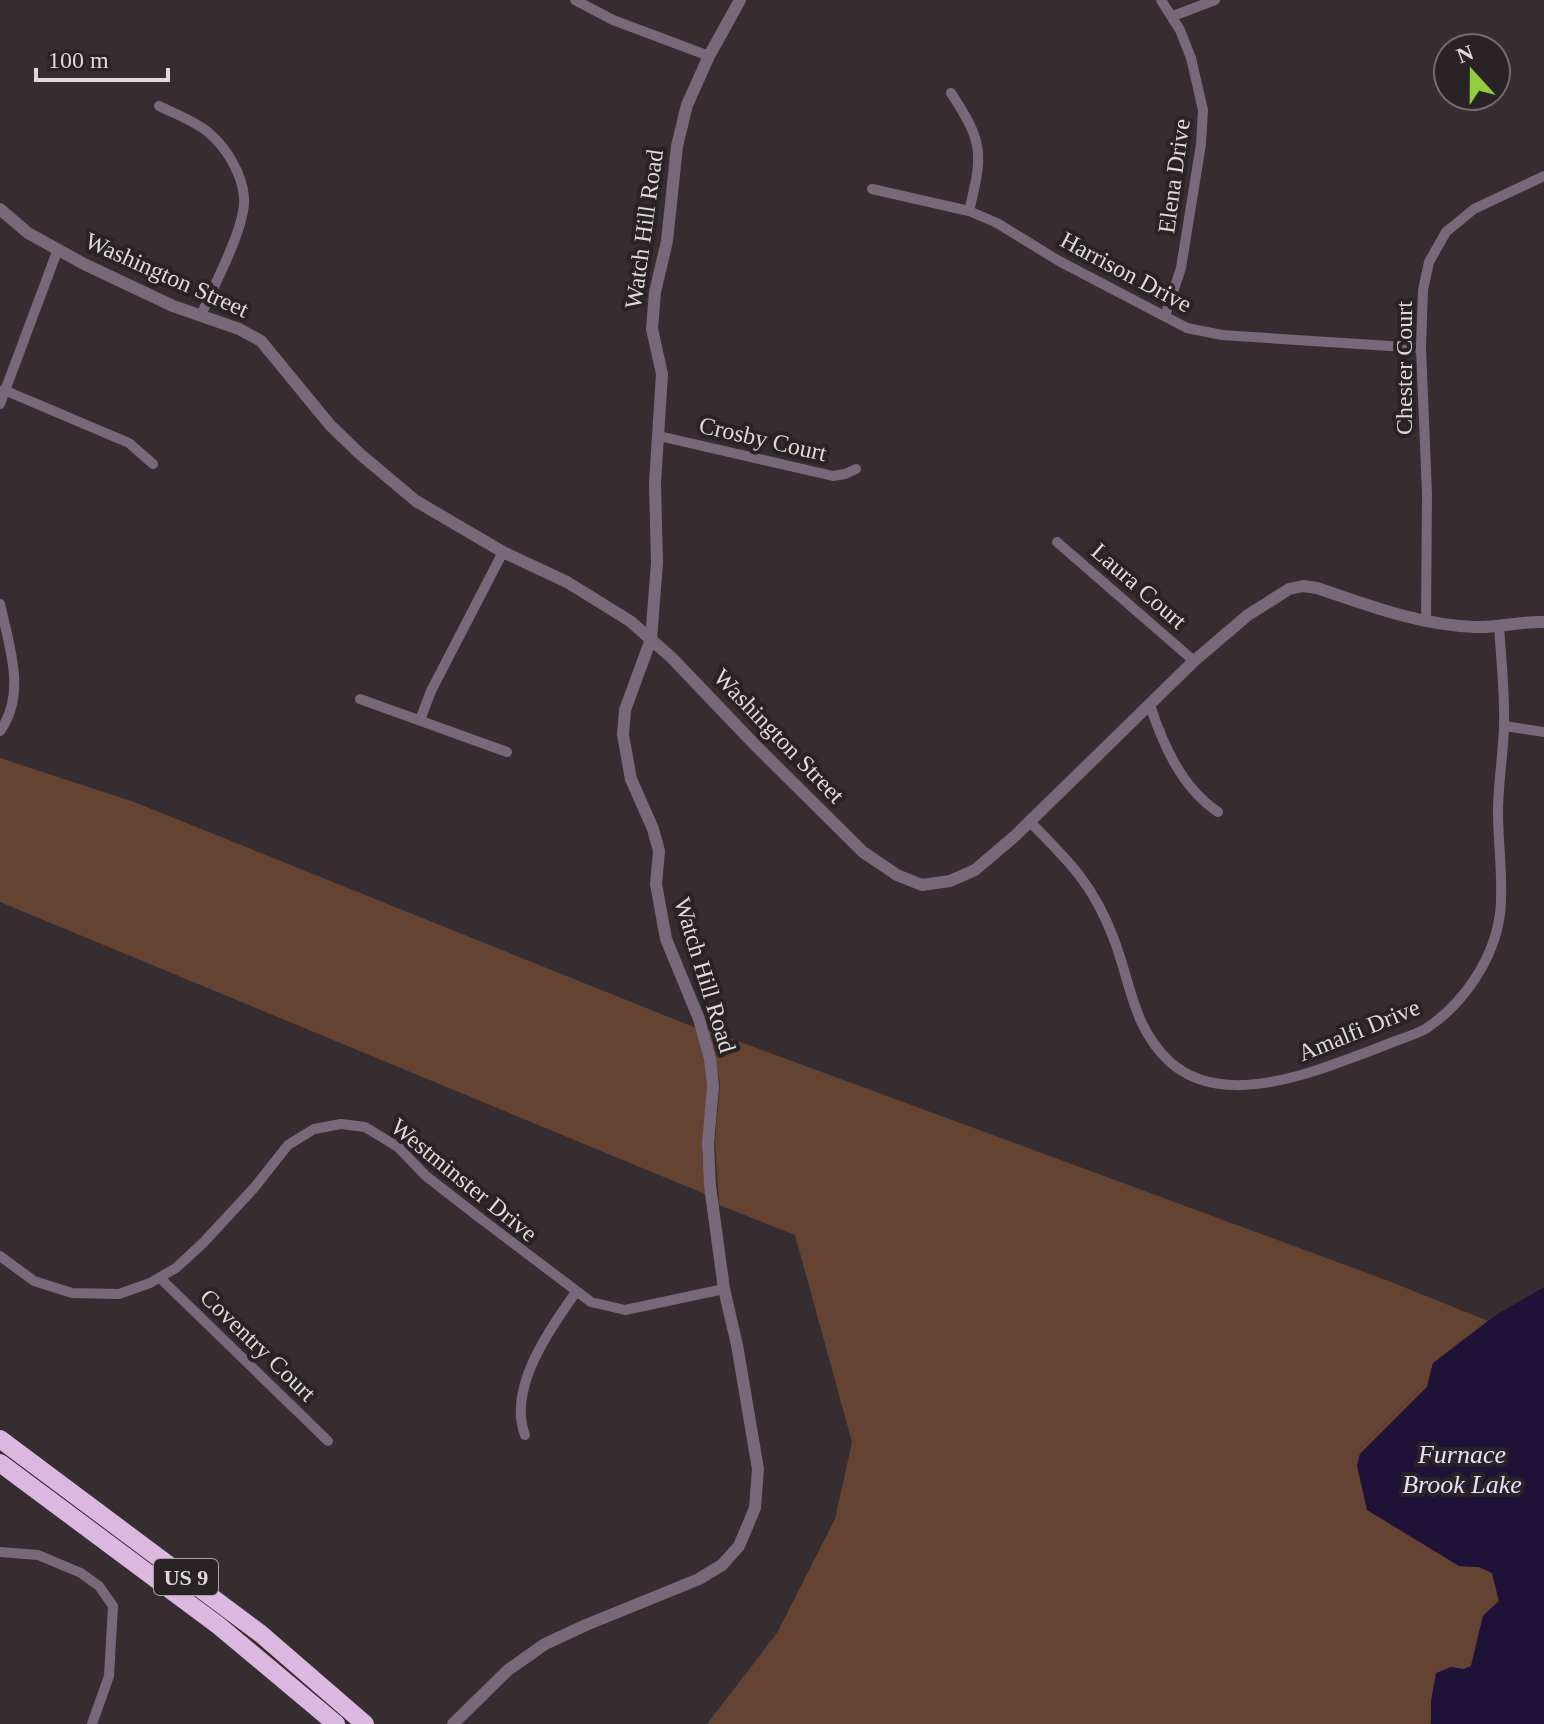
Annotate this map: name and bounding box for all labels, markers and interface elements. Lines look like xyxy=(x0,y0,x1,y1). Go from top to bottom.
scale bar xyxy=(36,32,168,82)
north arrow xyxy=(1432,32,1512,112)
text: N xyxy=(1453,39,1477,68)
text: 100 m xyxy=(48,47,109,73)
street label: Elena Drive xyxy=(1153,117,1195,235)
street label: Watch Hill Road xyxy=(620,148,668,310)
street label: Washington Street xyxy=(81,227,253,323)
street label: Harrison Drive xyxy=(1056,227,1196,317)
street label: Chester Court xyxy=(1391,301,1417,435)
street label: Crosby Court xyxy=(697,412,830,466)
street label: Laura Court xyxy=(1086,538,1192,634)
street label: Washington Street xyxy=(709,664,850,809)
street label: Watch Hill Road xyxy=(669,894,741,1056)
street label: Amalfi Drive xyxy=(1295,994,1423,1066)
street label: Westminster Drive xyxy=(386,1113,542,1247)
street label: Coventry Court xyxy=(195,1284,321,1407)
water label: Furnace Brook Lake xyxy=(1402,1440,1522,1499)
road number: US 9 xyxy=(154,1559,218,1595)

